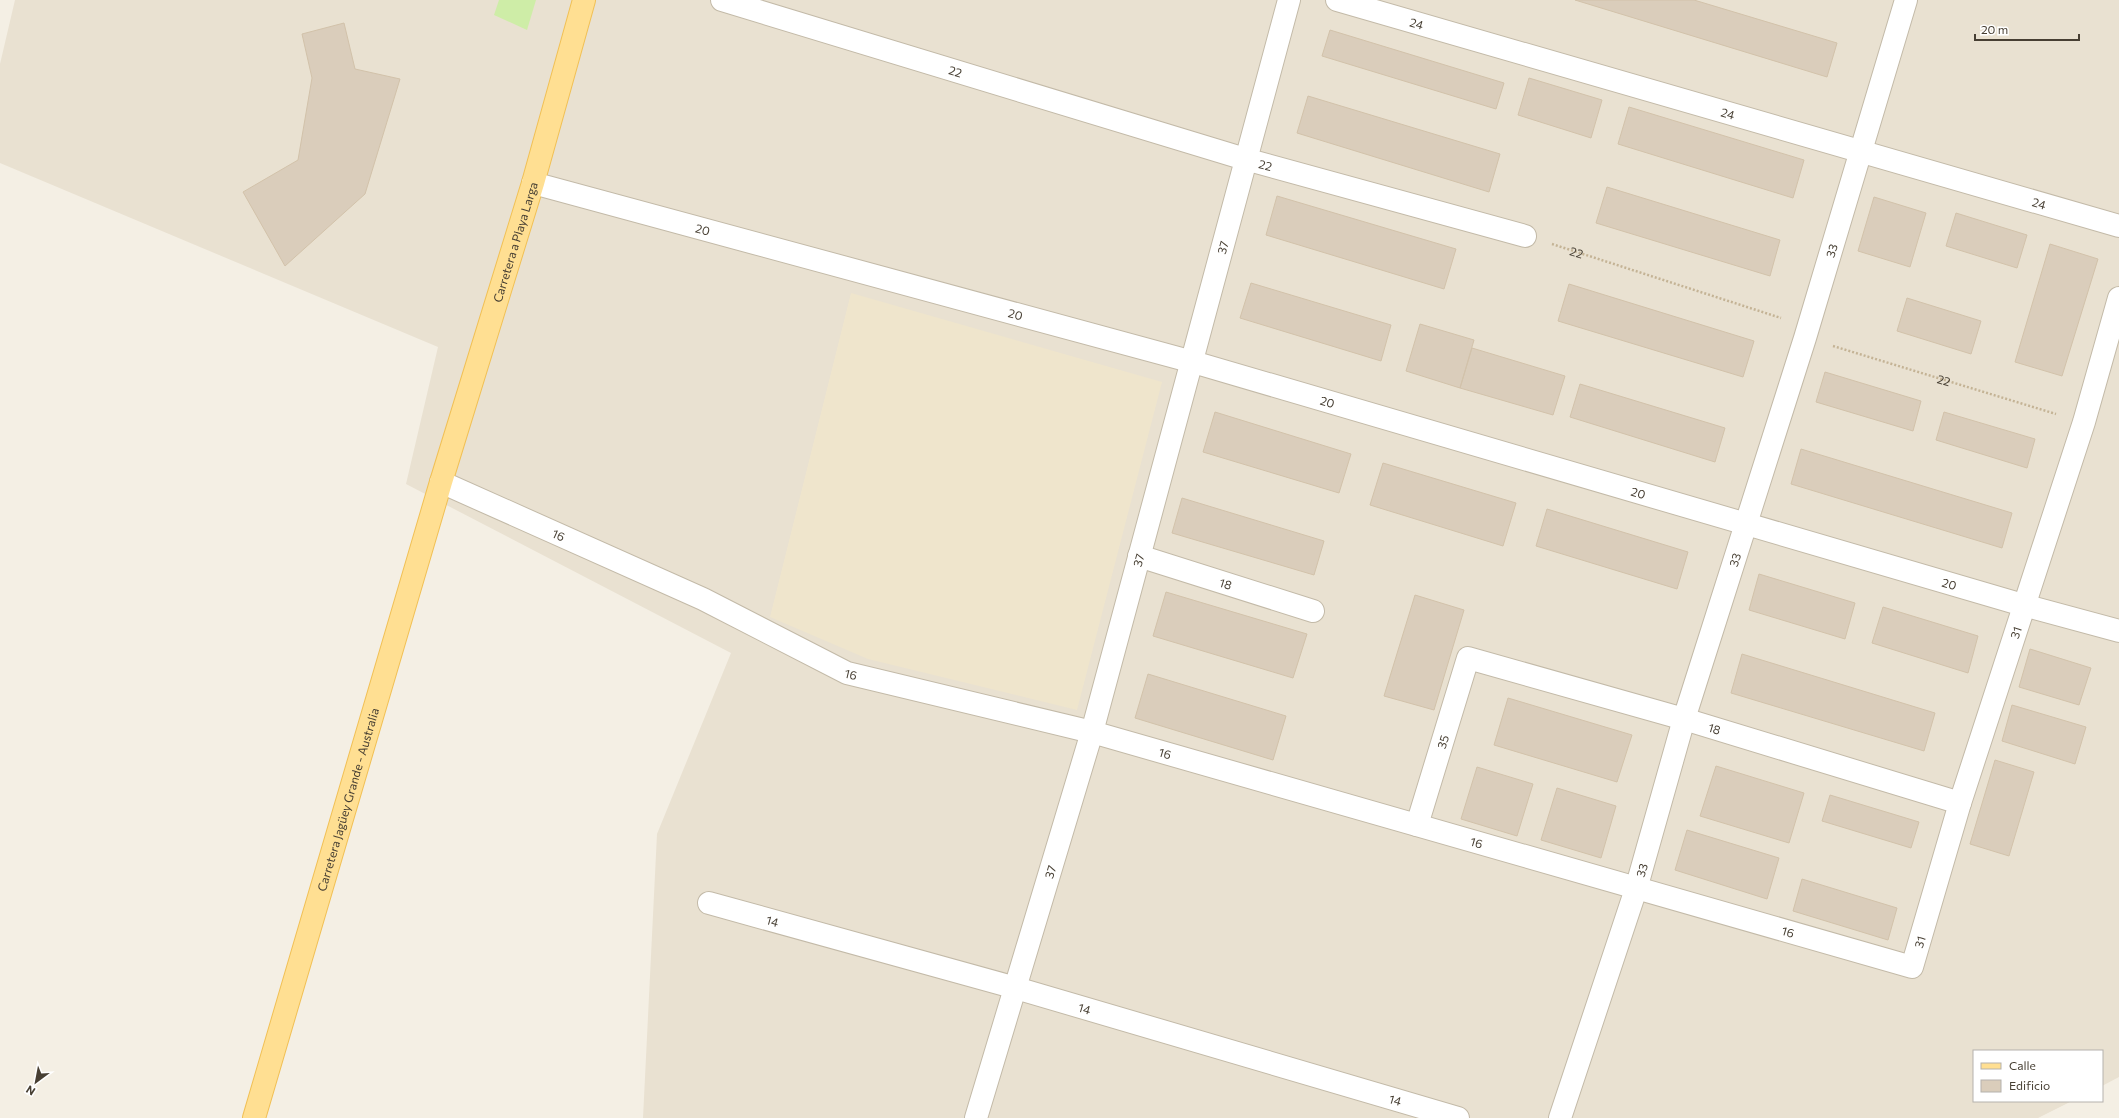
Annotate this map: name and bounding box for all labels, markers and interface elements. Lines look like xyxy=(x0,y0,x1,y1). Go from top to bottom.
street label: 24 xyxy=(1408,14,1425,32)
scale bar xyxy=(1975,16,2079,42)
text: 20 m xyxy=(1981,22,2008,36)
street label: 22 xyxy=(947,62,964,80)
street label: 24 xyxy=(1719,104,1737,122)
street label: 22 xyxy=(1257,156,1274,173)
street label: Carretera a Playa Larga xyxy=(490,180,540,304)
street label: 24 xyxy=(2031,194,2048,212)
street label: 20 xyxy=(694,220,712,238)
street label: 37 xyxy=(1214,239,1231,255)
street label: 33 xyxy=(1822,242,1840,259)
street label: 22 xyxy=(1568,243,1586,261)
street label: 20 xyxy=(1007,305,1025,323)
street label: 22 xyxy=(1936,371,1953,389)
street label: 20 xyxy=(1319,393,1337,410)
street label: 20 xyxy=(1630,484,1648,501)
street label: 16 xyxy=(550,526,567,544)
street label: 33 xyxy=(1726,551,1743,568)
street label: 37 xyxy=(1130,552,1147,568)
street label: 18 xyxy=(1218,575,1234,592)
street label: 20 xyxy=(1940,575,1958,592)
street label: 31 xyxy=(2007,625,2024,640)
street label: 16 xyxy=(843,666,859,682)
street label: Carretera Jagüey Grande - Australia xyxy=(314,706,381,893)
street label: 18 xyxy=(1707,720,1723,737)
street label: 35 xyxy=(1434,733,1451,750)
street label: 16 xyxy=(1157,745,1173,761)
street label: 16 xyxy=(1469,834,1485,851)
street label: 33 xyxy=(1633,861,1650,879)
street label: 37 xyxy=(1041,864,1059,880)
street label: 14 xyxy=(765,912,780,929)
street label: 16 xyxy=(1780,923,1796,940)
street label: 31 xyxy=(1911,934,1928,950)
street label: 14 xyxy=(1077,1000,1092,1017)
legend xyxy=(1973,1050,2103,1102)
text: Calle xyxy=(2009,1058,2036,1072)
north arrow xyxy=(16,1062,56,1102)
text: Edificio xyxy=(2009,1078,2050,1092)
text: N xyxy=(23,1083,37,1099)
street label: 14 xyxy=(1387,1091,1403,1108)

